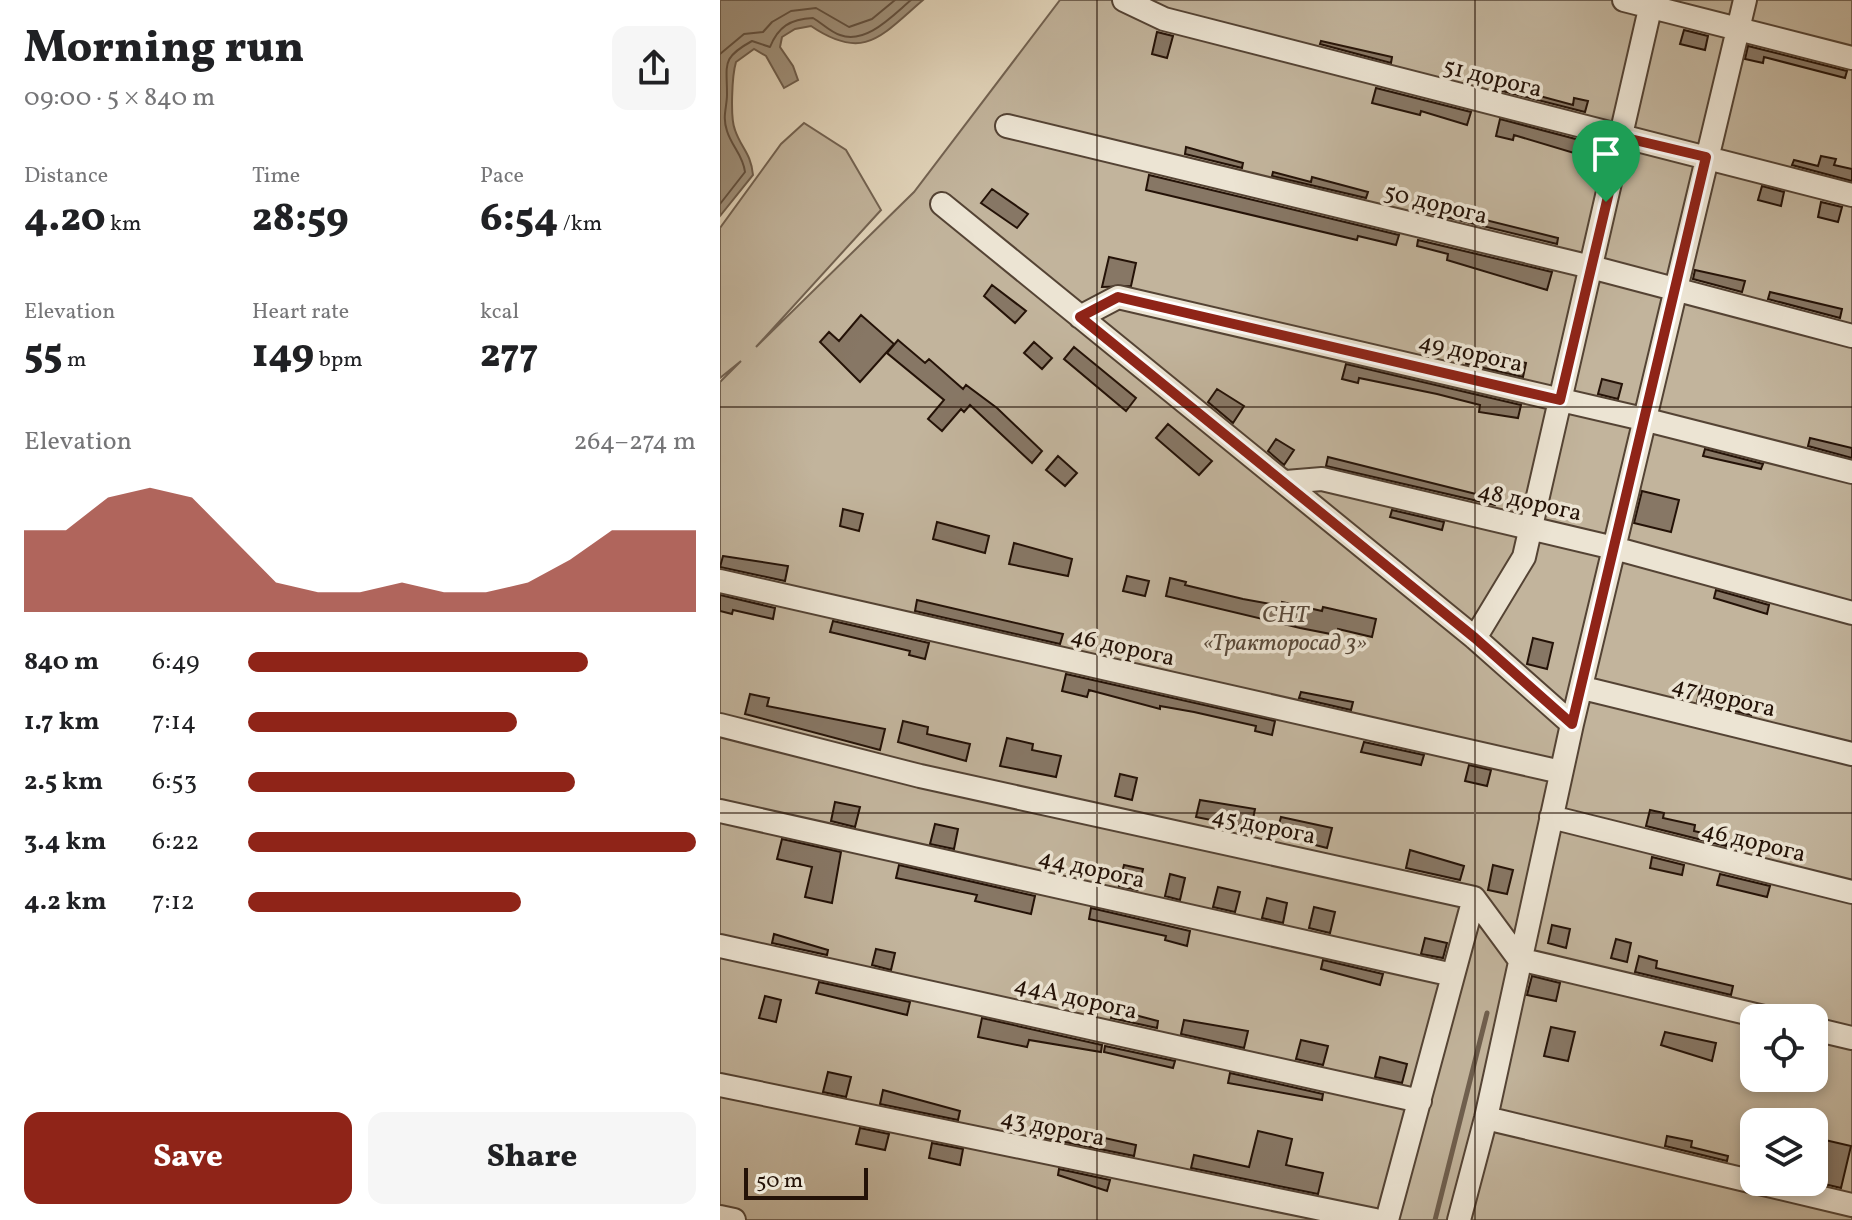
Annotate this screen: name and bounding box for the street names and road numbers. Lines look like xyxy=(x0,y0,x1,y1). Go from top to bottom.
street label: 51 дорога xyxy=(1439,50,1546,108)
street label: 50 дорога xyxy=(1380,176,1491,234)
street label: 49 дорога xyxy=(1415,325,1526,382)
street label: 48 дорога xyxy=(1474,474,1585,531)
street label: 46 дорога xyxy=(1067,619,1178,676)
street label: 47 дорога xyxy=(1668,669,1779,727)
street label: 45 дорога xyxy=(1209,799,1319,855)
street label: 46 дорога xyxy=(1698,814,1809,872)
street label: 44 дорога xyxy=(1035,841,1148,899)
street label: 44А дорога xyxy=(1011,968,1141,1030)
street label: 43 дорога xyxy=(997,1101,1108,1157)

